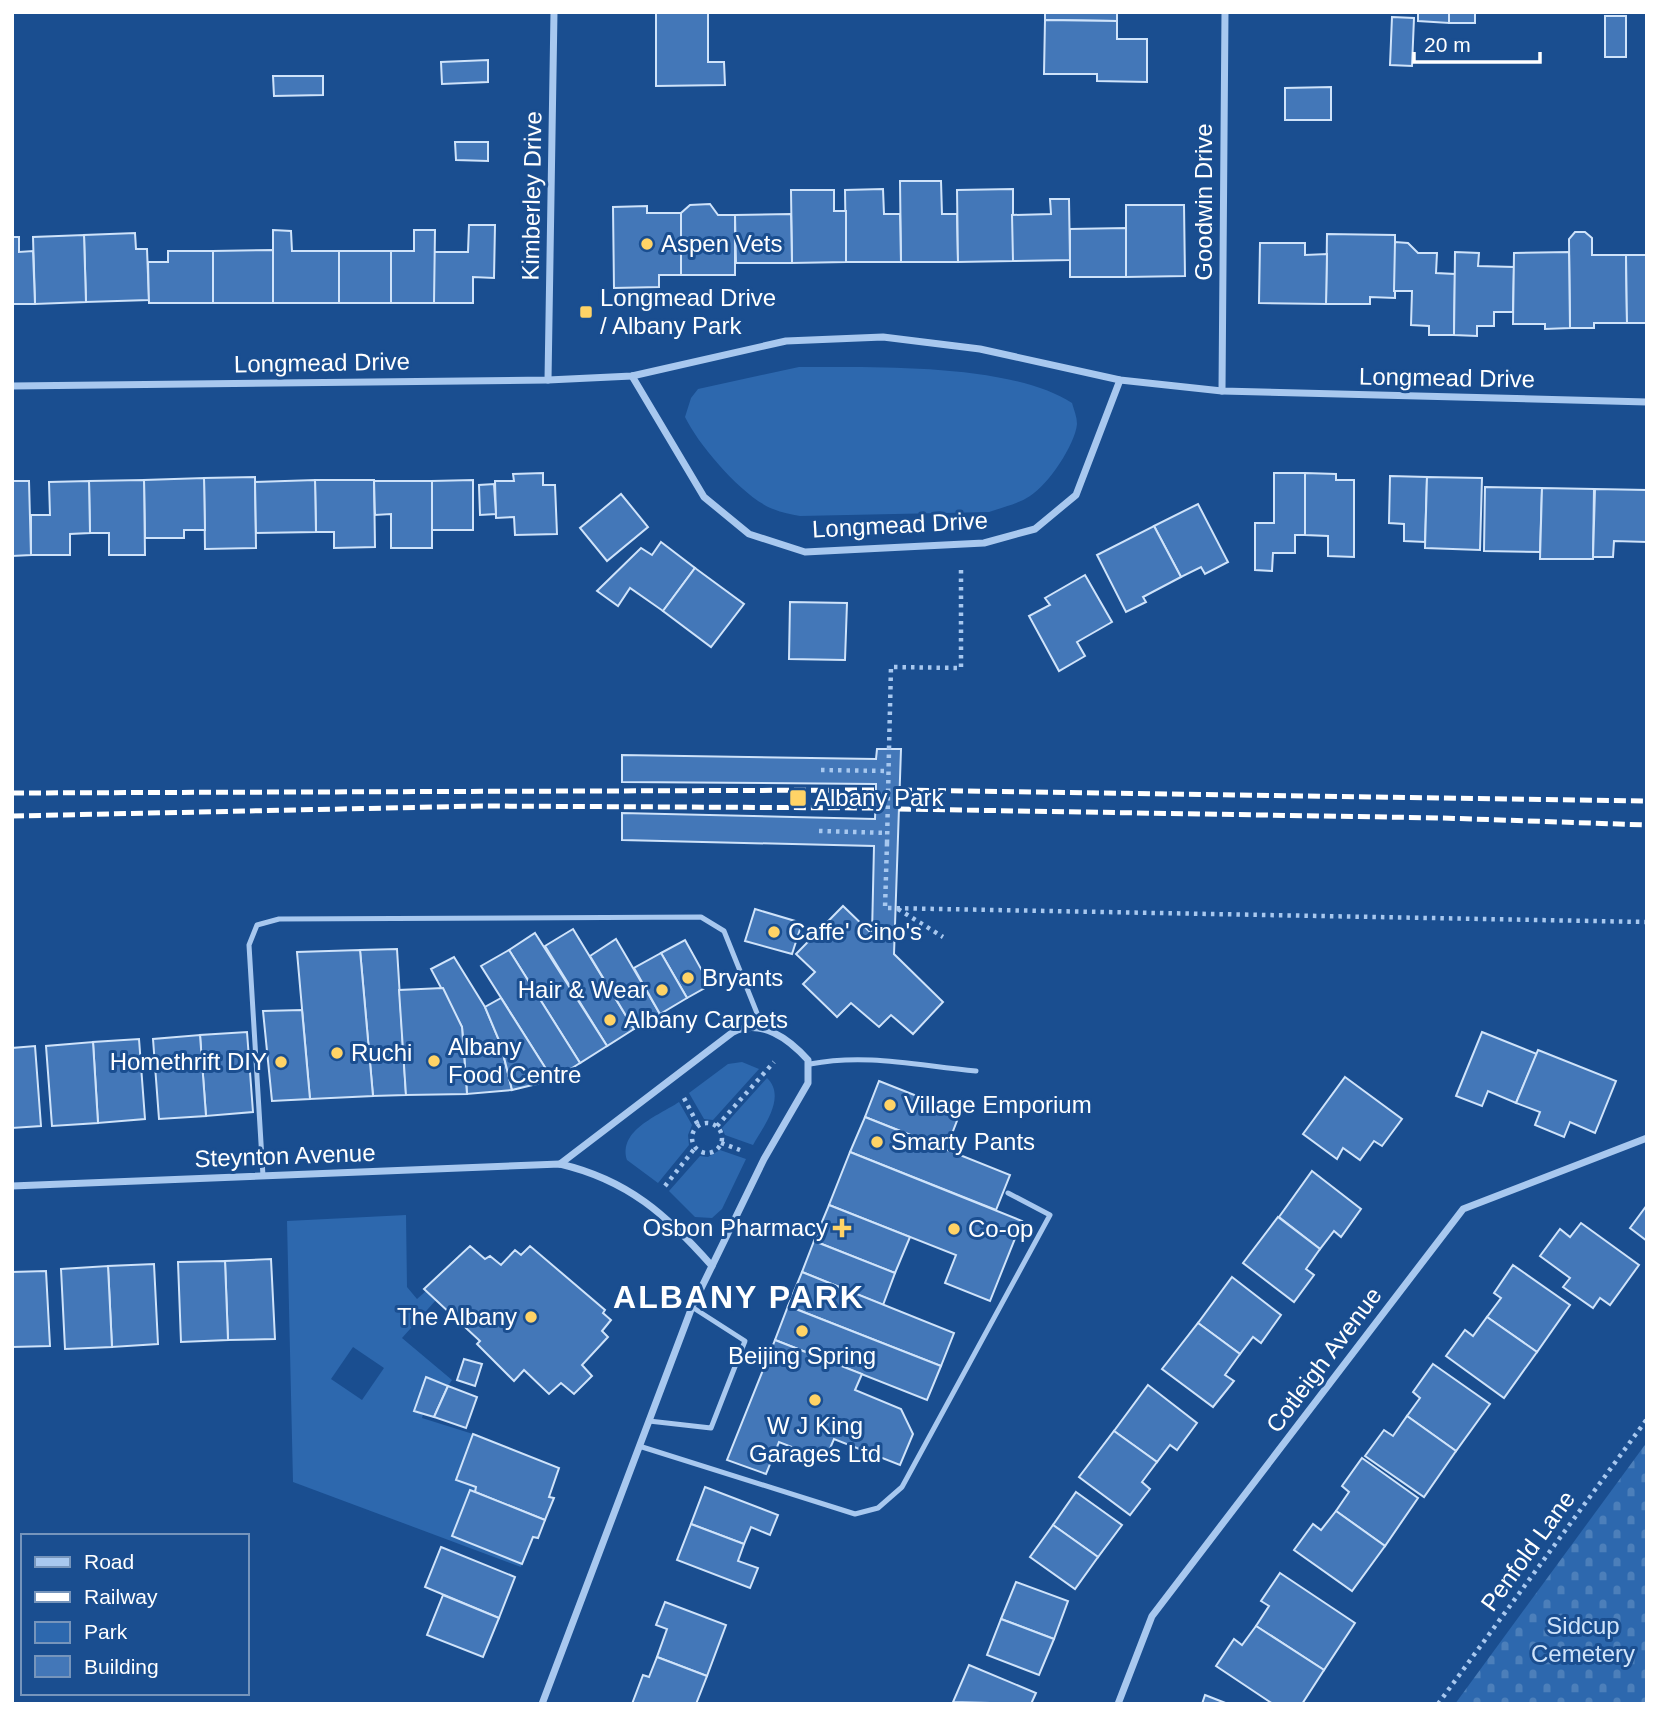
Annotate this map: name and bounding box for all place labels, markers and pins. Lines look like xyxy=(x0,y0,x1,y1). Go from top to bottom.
place label: Aspen Vets xyxy=(661,230,782,257)
marker: Aspen Vets xyxy=(639,236,655,252)
place label: Longmead Drive / Albany Park xyxy=(600,284,776,339)
marker: Longmead Drive / Albany Park xyxy=(578,304,594,320)
place label: Albany Park xyxy=(814,784,944,811)
marker: Albany Park xyxy=(788,788,808,808)
place label: Caffe' Cino's xyxy=(788,918,922,945)
marker: Caffe' Cino's xyxy=(766,924,782,940)
place label: Bryants xyxy=(702,964,783,991)
marker: Bryants xyxy=(680,970,696,986)
place label: Hair & Wear xyxy=(518,976,648,1003)
marker: Hair & Wear xyxy=(654,982,670,998)
place label: Albany Carpets xyxy=(624,1006,788,1033)
marker: Albany Carpets xyxy=(602,1012,618,1028)
place label: Albany Food Centre xyxy=(448,1033,581,1088)
place label: Ruchi xyxy=(351,1039,412,1066)
marker: Ruchi xyxy=(329,1045,345,1061)
place label: Homethrift DIY xyxy=(110,1048,267,1075)
marker: Albany Food Centre xyxy=(426,1053,442,1069)
marker: Homethrift DIY xyxy=(273,1054,289,1070)
place label: Village Emporium xyxy=(904,1091,1092,1118)
marker: Village Emporium xyxy=(882,1097,898,1113)
place label: Smarty Pants xyxy=(891,1128,1035,1155)
marker: Smarty Pants xyxy=(869,1134,885,1150)
place label: Osbon Pharmacy xyxy=(643,1214,828,1241)
place label: Co-op xyxy=(968,1215,1033,1242)
marker: Osbon Pharmacy xyxy=(834,1220,850,1236)
marker: Co-op xyxy=(946,1221,962,1237)
place label: The Albany xyxy=(397,1303,517,1330)
marker: The Albany xyxy=(523,1309,539,1325)
marker: Beijing Spring xyxy=(794,1323,810,1339)
place label: Beijing Spring xyxy=(728,1342,876,1369)
marker: W J King Garages Ltd xyxy=(807,1392,823,1408)
place label: W J King Garages Ltd xyxy=(749,1412,881,1467)

